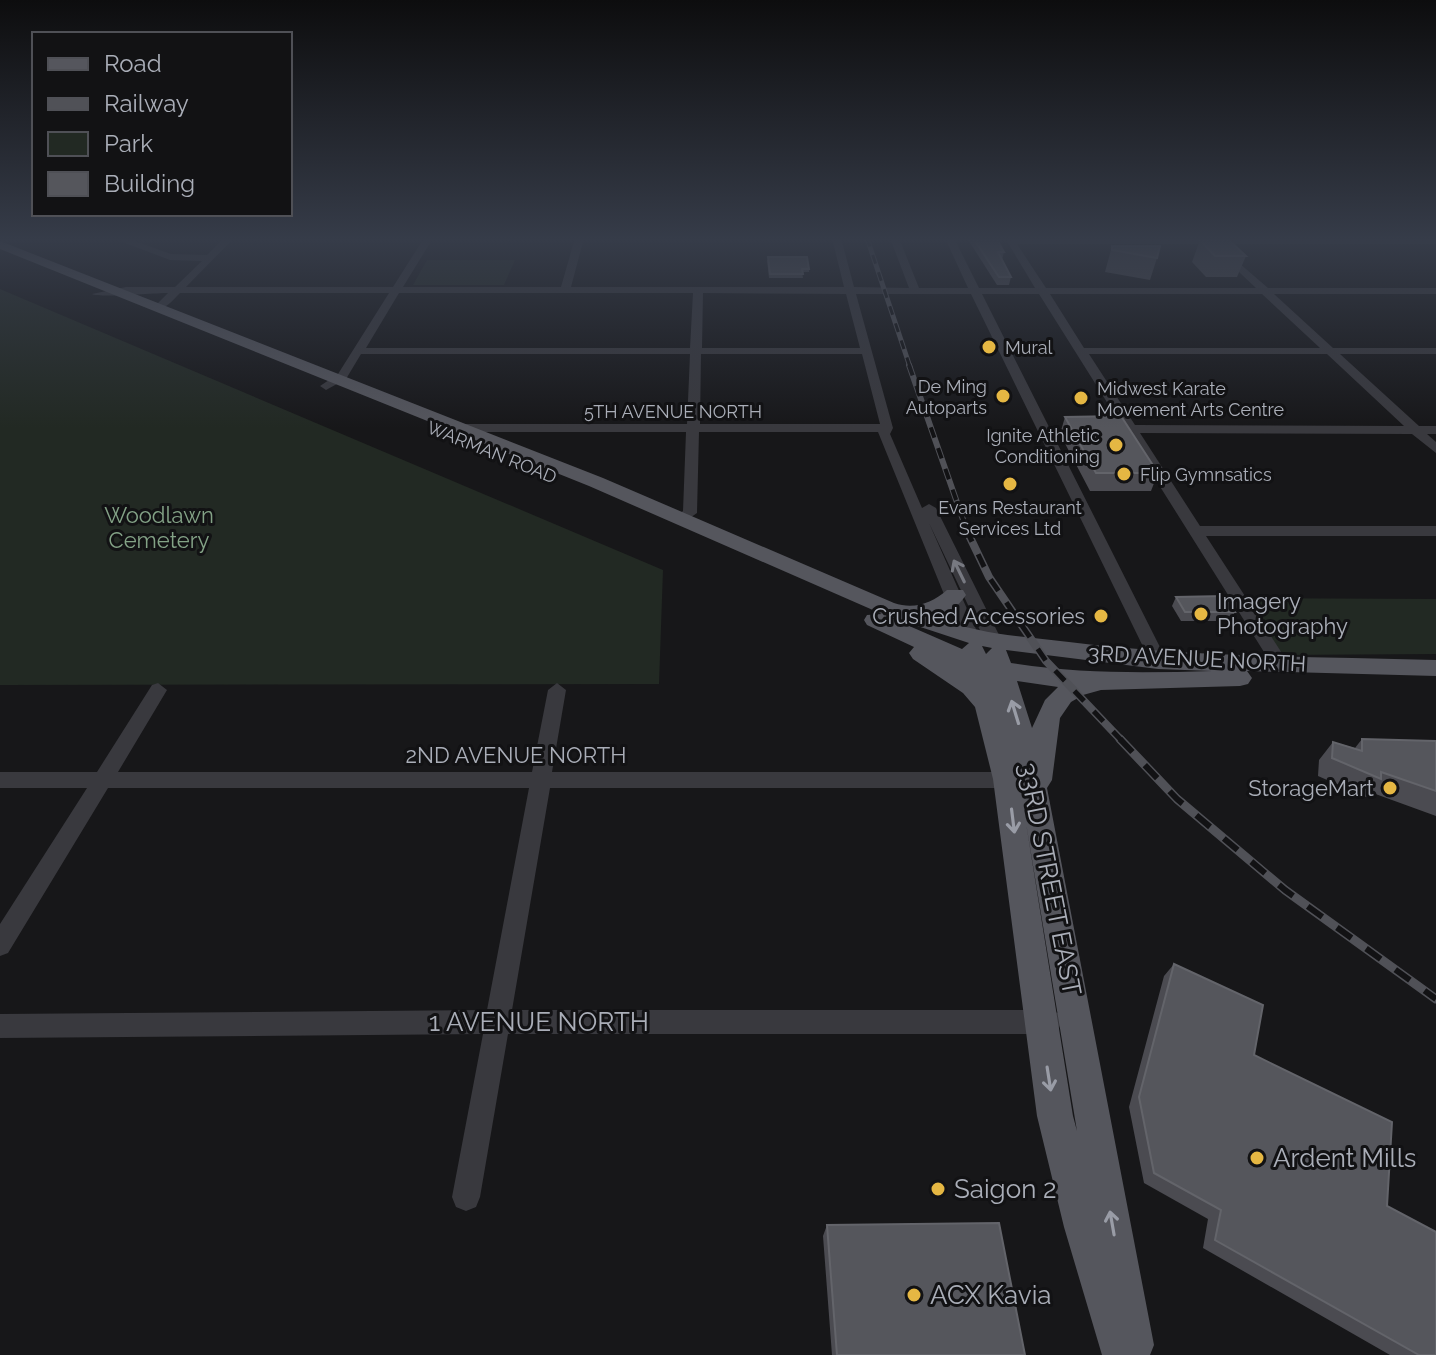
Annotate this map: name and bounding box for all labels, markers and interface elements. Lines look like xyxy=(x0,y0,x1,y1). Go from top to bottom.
legend xyxy=(32,32,292,216)
text: Road xyxy=(104,49,162,78)
text: Railway xyxy=(104,89,189,118)
text: Park xyxy=(104,129,153,158)
text: Building xyxy=(104,169,195,198)
place label: Mural xyxy=(1005,337,1053,358)
marker: Mural xyxy=(980,338,998,356)
place label: De Ming Autoparts xyxy=(906,376,987,418)
place label: Midwest Karate Movement Arts Centre xyxy=(1097,378,1285,420)
marker: De Ming Autoparts xyxy=(994,387,1012,405)
marker: Midwest Karate Movement Arts Centre xyxy=(1072,389,1090,407)
street label: 5TH AVENUE NORTH xyxy=(584,401,762,422)
street label: WARMAN ROAD xyxy=(424,416,560,488)
place label: Ignite Athletic Conditioning xyxy=(986,425,1100,467)
marker: Ignite Athletic Conditioning xyxy=(1107,436,1125,454)
place label: Flip Gymnsatics xyxy=(1140,464,1272,485)
marker: Flip Gymnsatics xyxy=(1115,465,1133,483)
marker: Evans Restaurant Services Ltd xyxy=(1001,475,1019,493)
place label: Evans Restaurant Services Ltd xyxy=(938,497,1082,539)
park label: Woodlawn Cemetery xyxy=(104,502,214,553)
one-way arrow xyxy=(951,560,966,584)
place label: Imagery Photography xyxy=(1217,588,1348,639)
place label: Crushed Accessories xyxy=(872,603,1085,629)
marker: Imagery Photography xyxy=(1192,605,1210,623)
marker: Crushed Accessories xyxy=(1092,607,1110,625)
street label: 3RD AVENUE NORTH xyxy=(1087,639,1307,677)
one-way arrow xyxy=(1006,699,1021,725)
street label: 2ND AVENUE NORTH xyxy=(406,742,626,768)
street label: 33RD STREET EAST xyxy=(1013,760,1087,998)
place label: StorageMart xyxy=(1248,775,1375,801)
marker: StorageMart xyxy=(1381,779,1399,797)
one-way arrow xyxy=(1005,807,1020,834)
street label: 1 AVENUE NORTH xyxy=(429,1007,649,1037)
one-way arrow xyxy=(1043,1065,1058,1091)
place label: Ardent Mills xyxy=(1273,1143,1416,1173)
marker: Ardent Mills xyxy=(1248,1149,1266,1167)
place label: Saigon 2 xyxy=(954,1174,1057,1204)
marker: Saigon 2 xyxy=(929,1180,947,1198)
one-way arrow xyxy=(1104,1211,1119,1236)
place label: ACX Kavia xyxy=(930,1280,1052,1310)
marker: ACX Kavia xyxy=(905,1286,923,1304)

